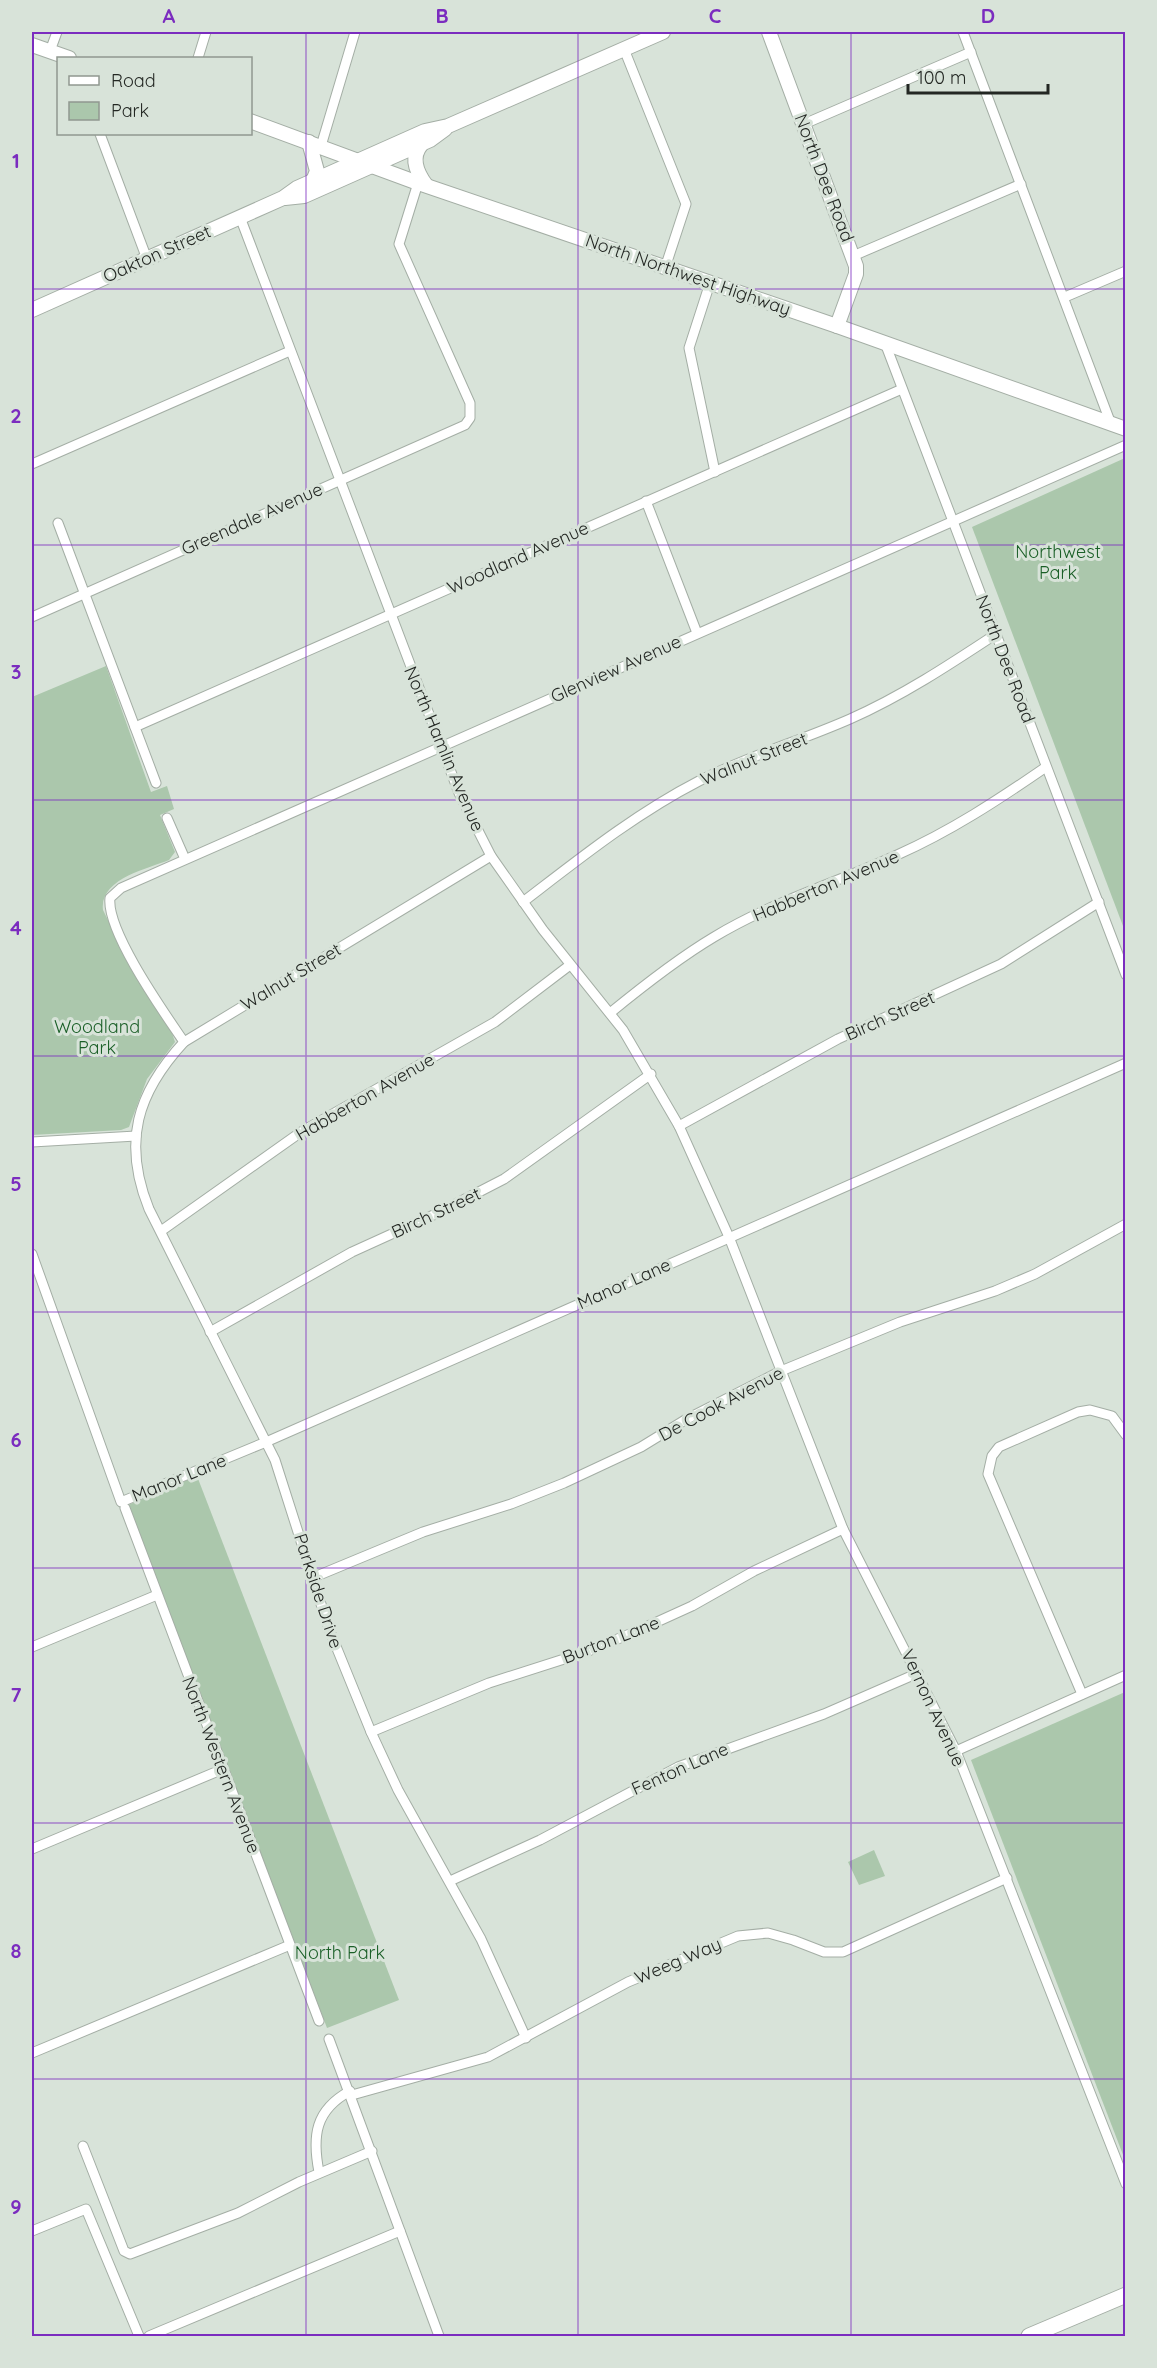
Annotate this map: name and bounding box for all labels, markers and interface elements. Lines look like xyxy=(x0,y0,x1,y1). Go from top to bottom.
text: A xyxy=(163,3,176,28)
text: B xyxy=(435,3,449,28)
text: C xyxy=(709,3,722,28)
text: D xyxy=(981,3,995,28)
legend xyxy=(57,57,252,135)
scale bar xyxy=(908,57,1048,95)
text: 100 m xyxy=(917,66,966,89)
text: Road xyxy=(111,69,156,92)
text: Park xyxy=(111,99,149,122)
street label: North Dee Road xyxy=(790,111,859,245)
text: 1 xyxy=(12,148,20,173)
street label: Oakton Street xyxy=(99,220,214,288)
street label: North Northwest Highway xyxy=(583,229,794,320)
text: 2 xyxy=(10,403,22,428)
street label: Greendale Avenue xyxy=(178,477,326,560)
street label: Woodland Avenue xyxy=(443,516,592,599)
park label: Northwest Park xyxy=(1015,540,1101,584)
street label: North Dee Road xyxy=(971,592,1040,726)
street label: Glenview Avenue xyxy=(547,629,685,708)
text: 3 xyxy=(11,659,21,684)
street label: North Hamlin Avenue xyxy=(399,663,490,835)
street label: Walnut Street xyxy=(697,727,811,790)
street label: Habberton Avenue xyxy=(749,844,902,927)
text: 4 xyxy=(10,915,22,940)
street label: Walnut Street xyxy=(236,938,345,1016)
street label: Birch Street xyxy=(841,986,938,1046)
park label: Woodland Park xyxy=(54,1015,140,1059)
street label: Habberton Avenue xyxy=(291,1047,438,1146)
text: 5 xyxy=(10,1171,22,1196)
street label: Birch Street xyxy=(388,1182,484,1243)
street label: Manor Lane xyxy=(573,1253,674,1314)
street label: De Cook Avenue xyxy=(655,1361,787,1446)
text: 6 xyxy=(10,1427,22,1452)
street label: Manor Lane xyxy=(128,1448,229,1507)
street label: Parkside Drive xyxy=(289,1530,348,1651)
street label: Burton Lane xyxy=(559,1610,663,1669)
street label: Vernon Avenue xyxy=(896,1645,971,1770)
street label: North Western Avenue xyxy=(177,1673,266,1857)
text: 7 xyxy=(11,1682,22,1707)
street label: Fenton Lane xyxy=(628,1737,732,1800)
street label: Weeg Way xyxy=(631,1932,725,1989)
text: 8 xyxy=(11,1938,22,1963)
park label: North Park xyxy=(295,1941,385,1964)
text: 9 xyxy=(10,2194,22,2219)

